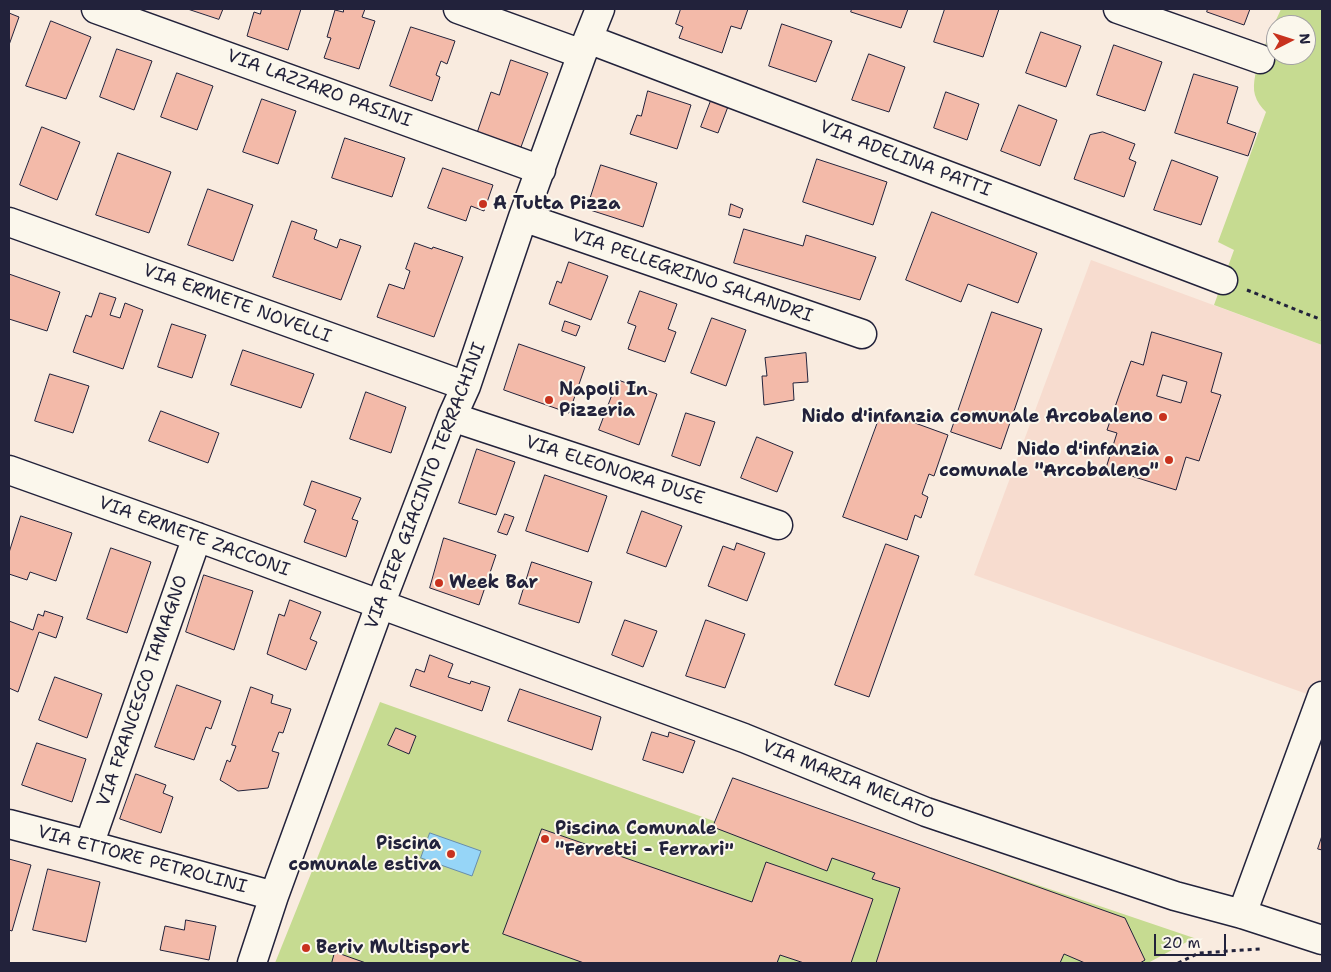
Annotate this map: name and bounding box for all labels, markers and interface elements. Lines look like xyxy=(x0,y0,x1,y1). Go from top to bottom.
north arrow xyxy=(1266,15,1316,65)
text: N xyxy=(1295,32,1314,45)
street label: VIA LAZZARO PASINI xyxy=(224,46,414,132)
street label: VIA ADELINA PATTI xyxy=(816,116,994,202)
place label: A Tutta Pizza xyxy=(493,193,620,215)
marker: A Tutta Pizza xyxy=(477,198,489,210)
street label: VIA PELLEGRINO SALANDRI xyxy=(569,225,815,327)
street label: VIA ERMETE NOVELLI xyxy=(140,260,334,348)
street label: VIA PIER GIACINTO TERRACHINI xyxy=(361,340,491,632)
place label: Napoli In Pizzeria xyxy=(559,379,648,422)
marker: Napoli In Pizzeria xyxy=(543,394,555,406)
place label: Nido d'infanzia comunale Arcobaleno xyxy=(802,406,1153,428)
marker: Nido d'infanzia comunale Arcobaleno xyxy=(1157,411,1169,423)
street label: VIA ELEONORA DUSE xyxy=(523,432,707,510)
place label: Nido d'infanzia comunale "Arcobaleno" xyxy=(939,439,1159,482)
marker: Nido d'infanzia comunale "Arcobaleno" xyxy=(1163,454,1175,466)
street label: VIA ERMETE ZACCONI xyxy=(95,492,293,582)
street label: VIA FRANCESCO TAMAGNO xyxy=(93,572,193,810)
place label: Week Bar xyxy=(449,572,538,594)
marker: Week Bar xyxy=(433,577,445,589)
street label: VIA MARIA MELATO xyxy=(759,736,937,824)
place label: Piscina Comunale "Ferretti - Ferrari" xyxy=(555,818,734,861)
street label: VIA ETTORE PETROLINI xyxy=(35,822,249,898)
place label: Piscina comunale estiva xyxy=(289,833,441,876)
marker: Piscina Comunale "Ferretti - Ferrari" xyxy=(539,833,551,845)
marker: Piscina comunale estiva xyxy=(445,848,457,860)
scale bar xyxy=(1156,924,1228,956)
text: 20 m xyxy=(1162,933,1201,953)
place label: Beriv Multisport xyxy=(316,937,469,959)
marker: Beriv Multisport xyxy=(300,942,312,954)

